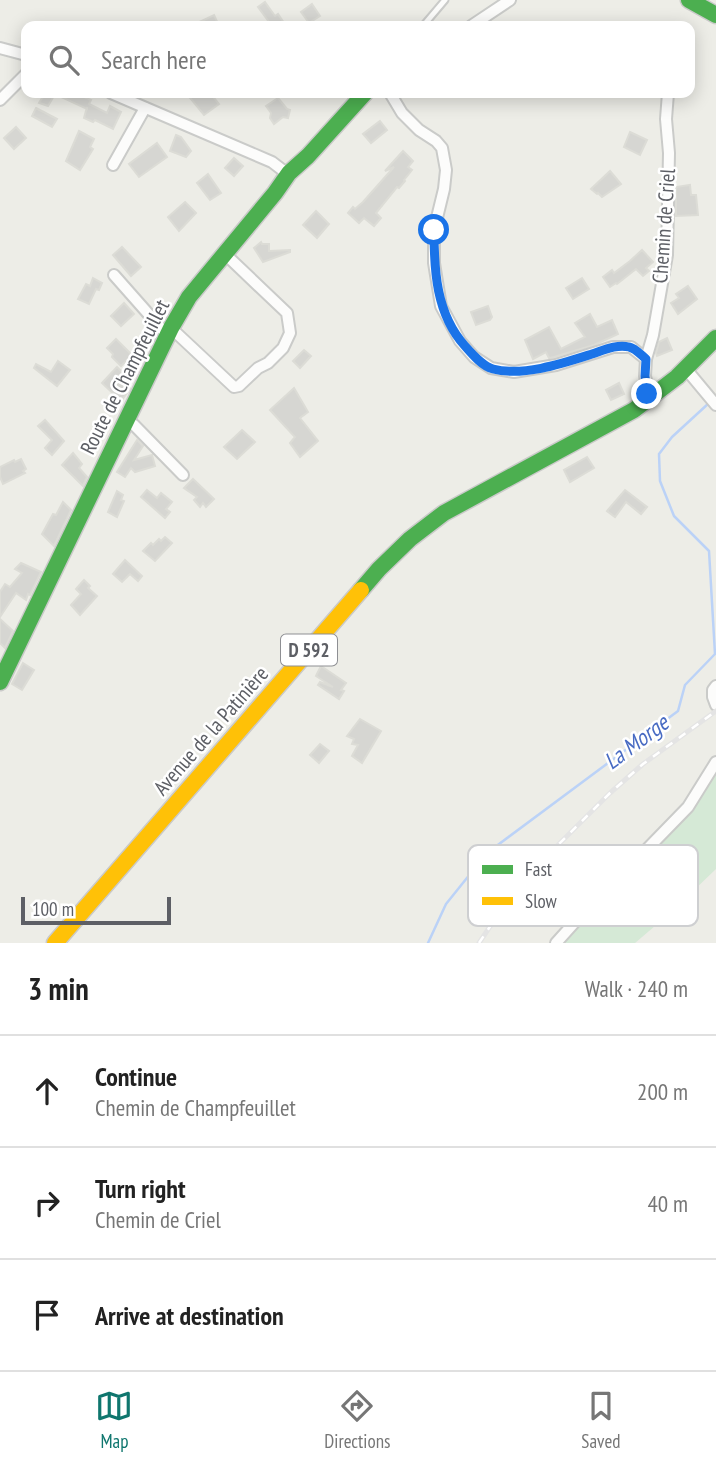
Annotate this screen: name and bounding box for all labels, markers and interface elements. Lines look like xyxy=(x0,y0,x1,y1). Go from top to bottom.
search box xyxy=(21,21,695,98)
icon: search xyxy=(45,41,83,79)
text: Search here xyxy=(101,43,207,76)
street label: Chemin de Criel xyxy=(646,168,681,284)
route start xyxy=(418,214,449,245)
street label: Route de Champfeuillet xyxy=(74,295,175,459)
route end xyxy=(631,378,662,409)
road number: D 592 xyxy=(281,635,337,666)
street label: Avenue de la Patinière xyxy=(147,661,274,801)
water label: La Morge xyxy=(598,707,675,775)
legend xyxy=(468,845,698,926)
text: Fast xyxy=(525,857,553,881)
text: Slow xyxy=(525,889,558,913)
scale bar xyxy=(21,894,172,926)
text: 100 m xyxy=(32,897,74,921)
text: 3 min xyxy=(28,969,89,1008)
text: Walk · 240 m xyxy=(585,974,688,1003)
text: Continue xyxy=(95,1060,177,1093)
icon: ahead xyxy=(28,1072,66,1110)
text: 200 m xyxy=(637,1077,688,1106)
text: Chemin de Champfeuillet xyxy=(95,1093,296,1122)
text: Turn right xyxy=(95,1172,186,1205)
icon: right xyxy=(28,1184,66,1222)
text: 40 m xyxy=(647,1189,688,1218)
text: Chemin de Criel xyxy=(95,1205,221,1234)
icon: arrive xyxy=(28,1296,66,1334)
text: Arrive at destination xyxy=(95,1299,284,1332)
tab: Map xyxy=(95,1387,133,1453)
tab: Directions xyxy=(324,1387,390,1453)
tab: Saved xyxy=(581,1387,621,1453)

